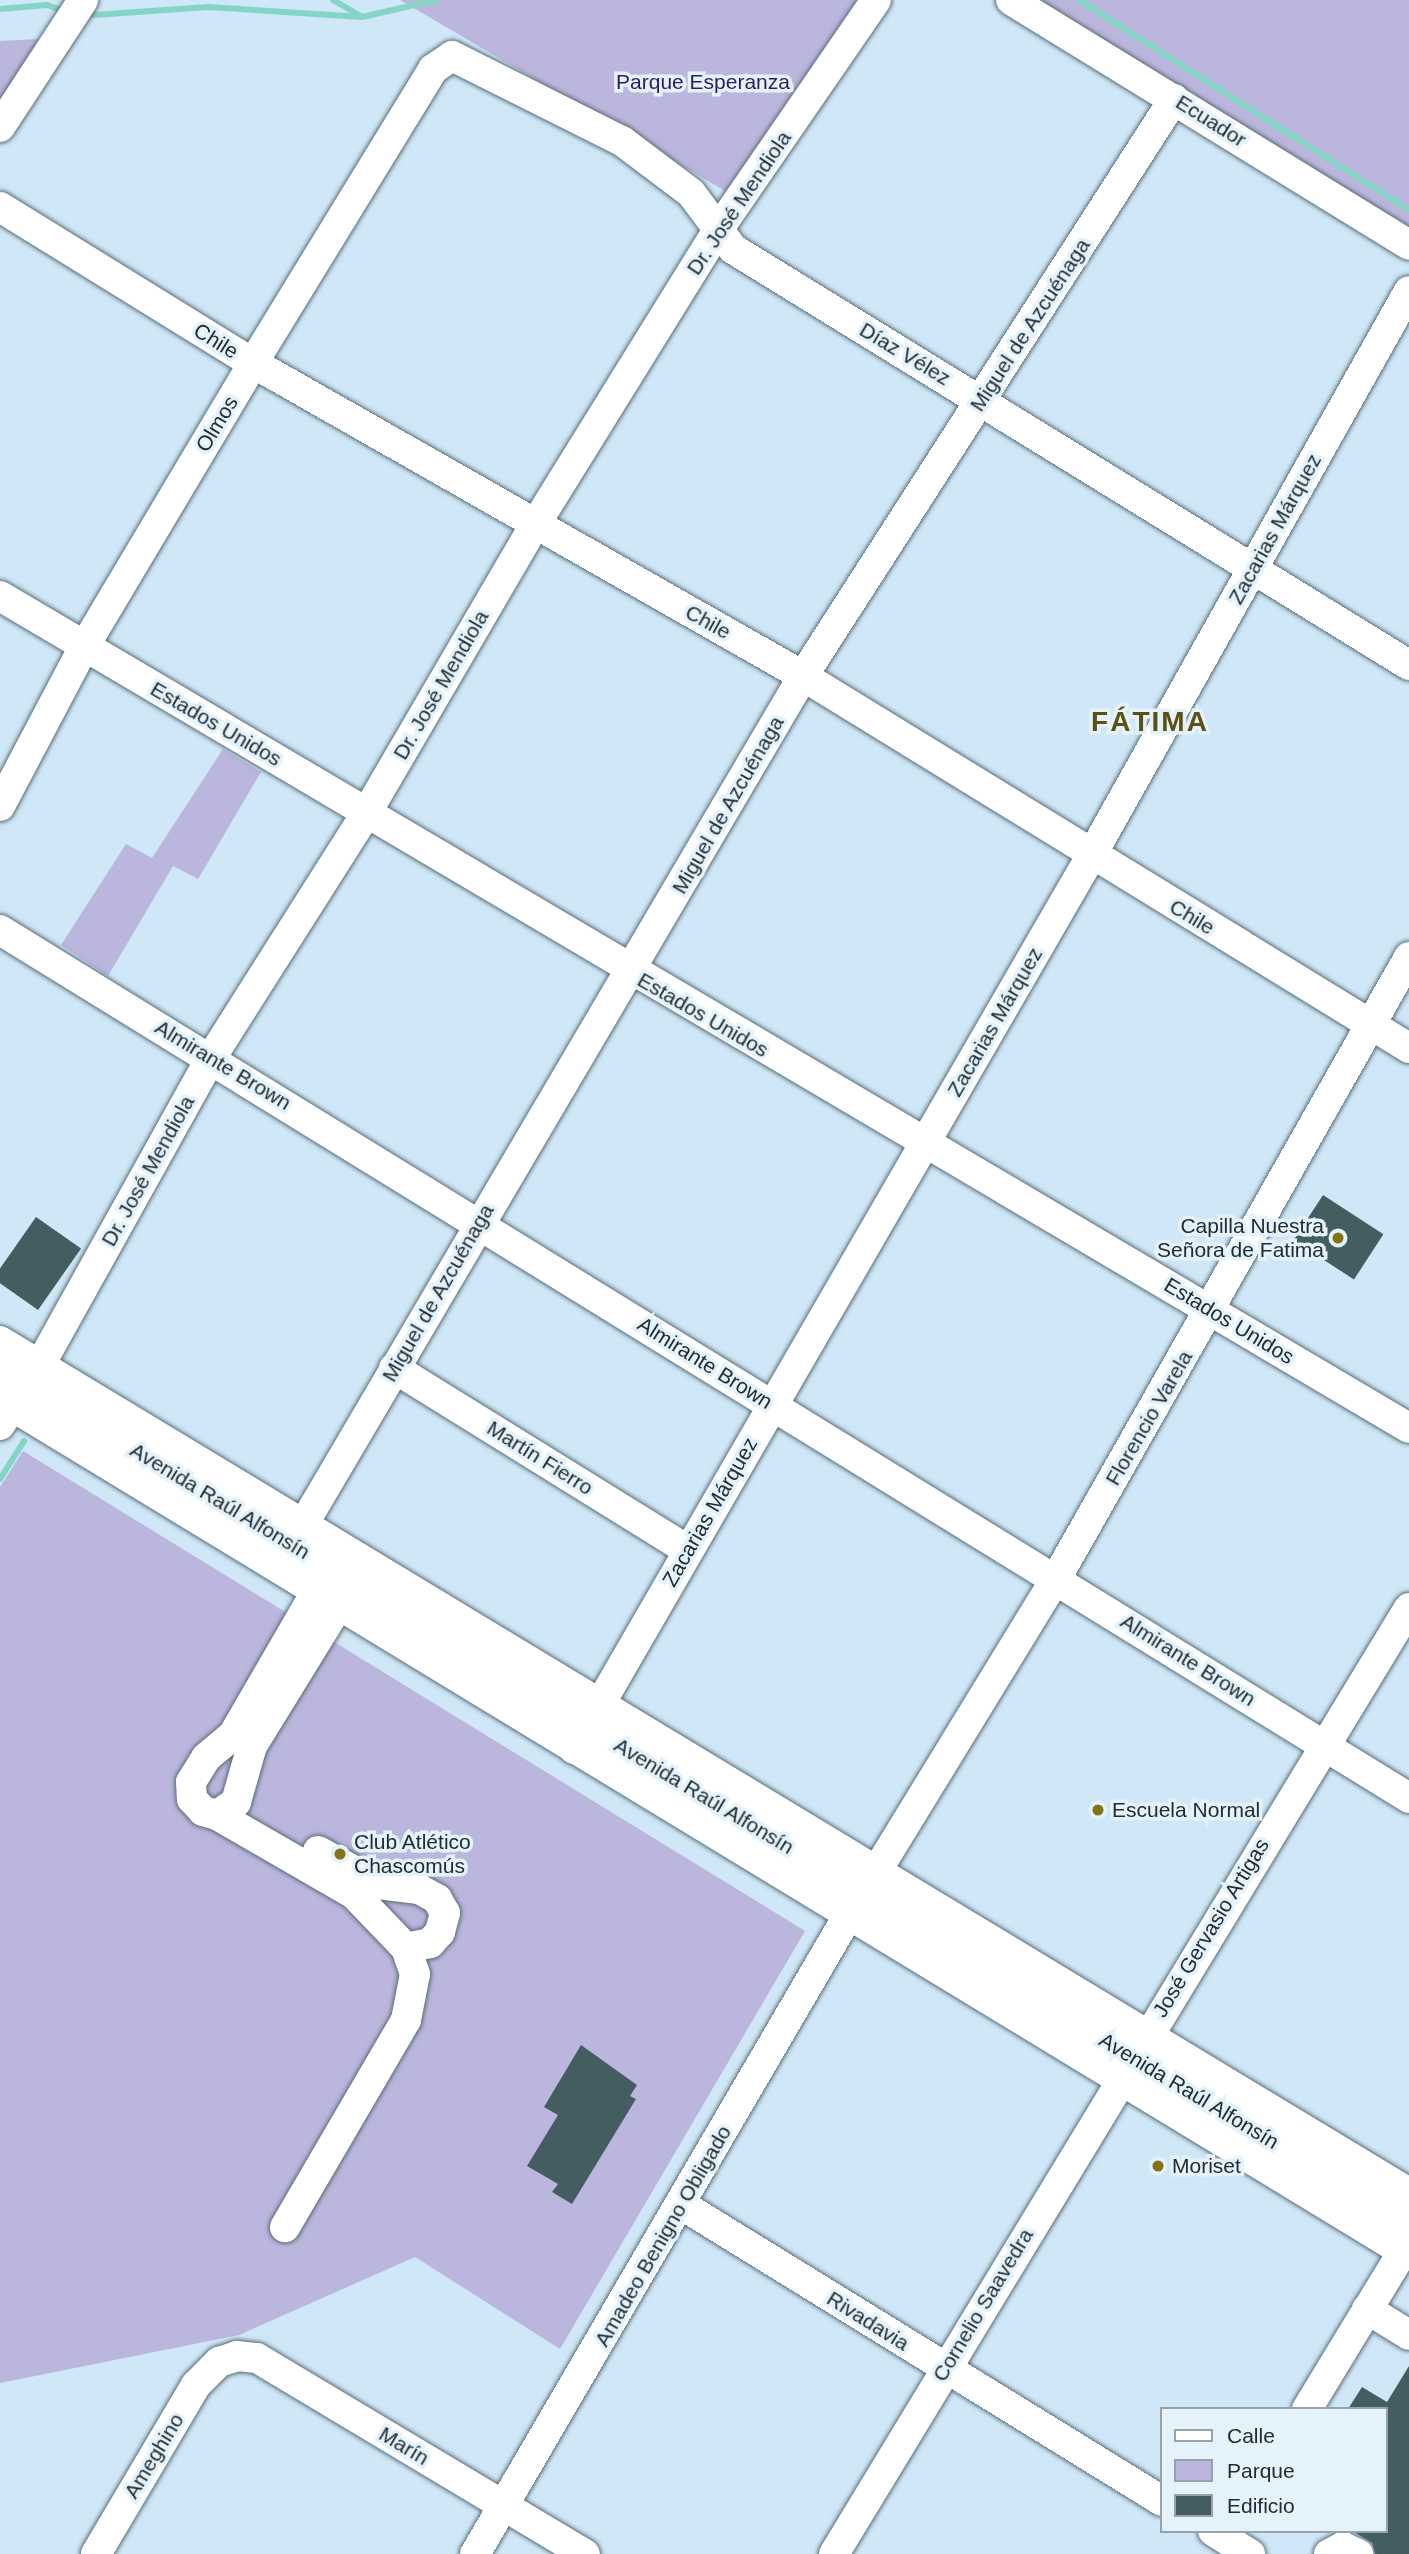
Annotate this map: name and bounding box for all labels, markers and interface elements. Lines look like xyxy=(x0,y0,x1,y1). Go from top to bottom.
park label: Parque Esperanza xyxy=(616,69,790,95)
street label: Ecuador xyxy=(1171,90,1251,152)
street label: Dr. José Mendiola xyxy=(682,126,796,280)
street label: Miguel de Azcuénaga xyxy=(964,233,1096,417)
street label: Díaz Vélez xyxy=(855,317,955,391)
street label: Chile xyxy=(189,318,243,364)
street label: Olmos xyxy=(191,392,243,456)
street label: Zacarias Márquez xyxy=(1223,449,1327,609)
street label: Chile xyxy=(681,599,735,645)
street label: Dr. José Mendiola xyxy=(388,606,494,764)
street label: Estados Unidos xyxy=(146,676,286,772)
district label: FÁTIMA xyxy=(1092,705,1208,739)
street label: Miguel de Azcuénaga xyxy=(667,711,789,899)
street label: Chile xyxy=(1165,894,1219,940)
street label: Zacarias Márquez xyxy=(942,943,1048,1101)
street label: Estados Unidos xyxy=(633,967,773,1063)
street label: Almirante Brown xyxy=(150,1015,296,1115)
street label: Dr. José Mendiola xyxy=(96,1091,200,1251)
street label: Miguel de Azcuénaga xyxy=(377,1199,499,1387)
place label: Capilla Nuestra Señora de Fatima xyxy=(1157,1213,1324,1263)
marker: Capilla Nuestra Señora de Fatima xyxy=(1330,1230,1346,1246)
street label: Estados Unidos xyxy=(1159,1272,1299,1370)
street label: Almirante Brown xyxy=(633,1311,777,1415)
street label: Florencio Varela xyxy=(1100,1346,1198,1490)
street label: Martín Fierro xyxy=(482,1415,598,1501)
street label: Zacarias Márquez xyxy=(657,1433,763,1591)
street label: Avenida Raúl Alfonsín xyxy=(125,1437,315,1565)
street label: Almirante Brown xyxy=(1116,1608,1260,1712)
street label: Avenida Raúl Alfonsín xyxy=(609,1732,799,1860)
place label: Escuela Normal xyxy=(1112,1797,1260,1823)
marker: Escuela Normal xyxy=(1090,1802,1106,1818)
place label: Club Atlético Chascomús xyxy=(354,1829,472,1879)
street label: José Gervasio Artigas xyxy=(1147,1833,1275,2023)
marker: Club Atlético Chascomús xyxy=(332,1846,348,1862)
street label: Avenida Raúl Alfonsín xyxy=(1094,2027,1284,2155)
street label: Amadeo Benigno Obligado xyxy=(589,2121,737,2351)
place label: Moriset xyxy=(1172,2153,1241,2179)
marker: Moriset xyxy=(1150,2158,1166,2174)
street label: Cornelio Saavedra xyxy=(927,2224,1039,2386)
street label: Rivadavia xyxy=(822,2286,914,2356)
legend xyxy=(1160,2407,1388,2533)
street label: Ameghino xyxy=(119,2409,189,2503)
street label: Marín xyxy=(375,2421,433,2471)
text: Calle xyxy=(1227,2424,1275,2447)
text: Parque xyxy=(1227,2459,1295,2482)
text: Edificio xyxy=(1227,2494,1295,2517)

